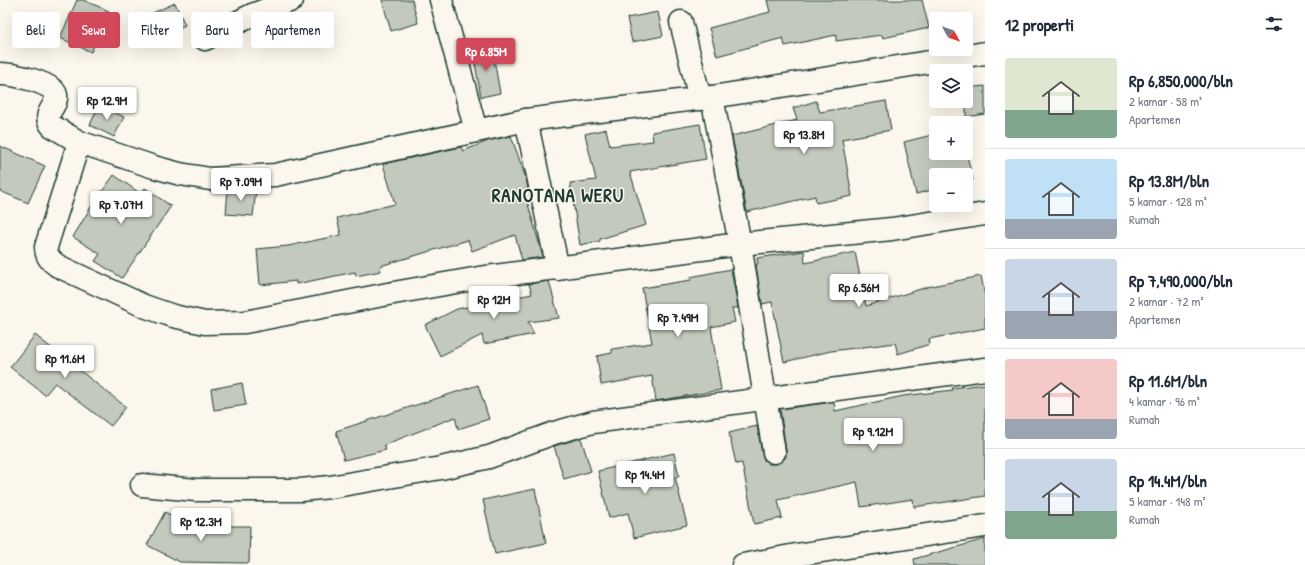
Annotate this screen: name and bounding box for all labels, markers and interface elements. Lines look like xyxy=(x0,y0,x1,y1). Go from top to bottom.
chip: Beli xyxy=(12,12,60,48)
chip: Sewa xyxy=(68,12,120,48)
chip: Filter xyxy=(128,12,183,48)
chip: Baru xyxy=(191,12,243,48)
chip: Apartemen xyxy=(251,12,334,48)
north arrow xyxy=(929,12,973,56)
map controls xyxy=(929,12,973,212)
text: 12 properti xyxy=(1005,13,1074,36)
icon: filters xyxy=(1263,13,1285,35)
pin: Rp 6.85M xyxy=(445,38,527,72)
text: Rp 6.85M xyxy=(465,42,507,60)
button: layers xyxy=(929,64,973,108)
text: Rp 6,850,000/bln xyxy=(1129,69,1233,92)
icon: home xyxy=(1037,74,1085,122)
pin: Rp 12.9M xyxy=(66,87,148,121)
text: Rp 12.9M xyxy=(87,91,127,109)
text: 2 kamar · 58 m² xyxy=(1129,92,1202,110)
text: Apartemen xyxy=(1129,110,1181,128)
button: + xyxy=(929,116,973,160)
pin: Rp 13.8M xyxy=(763,121,845,155)
text: Rp 13.8M xyxy=(783,125,825,143)
pin: Rp 7.09M xyxy=(200,168,282,202)
button: − xyxy=(929,168,973,212)
text: Rp 13.8M/bln xyxy=(1129,169,1209,192)
text: Rp 7.09M xyxy=(220,172,262,190)
icon: home xyxy=(1037,175,1085,223)
district label: RANOTANA WERU xyxy=(492,182,624,208)
pin: Rp 7.07M xyxy=(80,191,162,225)
text: 5 kamar · 128 m² xyxy=(1129,192,1207,210)
text: Rp 7.07M xyxy=(99,195,143,213)
text: Rumah xyxy=(1129,210,1160,228)
text: Rp 7,490,000/bln xyxy=(1129,269,1233,292)
pin: Rp 6.56M xyxy=(818,274,900,308)
icon: home xyxy=(1037,275,1085,323)
text: Rp 6.56M xyxy=(839,278,879,296)
pin: Rp 12M xyxy=(461,286,527,320)
text: Rp 12M xyxy=(478,290,511,308)
text: 2 kamar · 72 m² xyxy=(1129,292,1203,310)
pin: Rp 7.49M xyxy=(637,304,719,338)
text: Rp 7.49M xyxy=(657,308,699,326)
text: Apartemen xyxy=(1129,310,1181,328)
pin: Rp 11.6M xyxy=(24,345,106,379)
text: Rp 11.6M xyxy=(45,349,85,367)
text: Rp 11.6M/bln xyxy=(1129,369,1207,392)
icon: home xyxy=(1037,375,1085,423)
text: 4 kamar · 96 m² xyxy=(1129,392,1200,410)
text: Rumah xyxy=(1129,410,1160,428)
pin: Rp 9.12M xyxy=(832,418,914,452)
text: Rp 9.12M xyxy=(853,422,893,440)
pin: Rp 14.4M xyxy=(604,461,686,495)
text: Rp 14.4M xyxy=(625,465,665,483)
text: Rp 14.4M/bln xyxy=(1129,469,1207,492)
icon: home xyxy=(1037,475,1085,523)
text: 5 kamar · 148 m² xyxy=(1129,492,1206,510)
pin: Rp 12.3M xyxy=(160,508,242,542)
text: Rumah xyxy=(1129,510,1160,528)
text: Rp 12.3M xyxy=(180,512,222,530)

